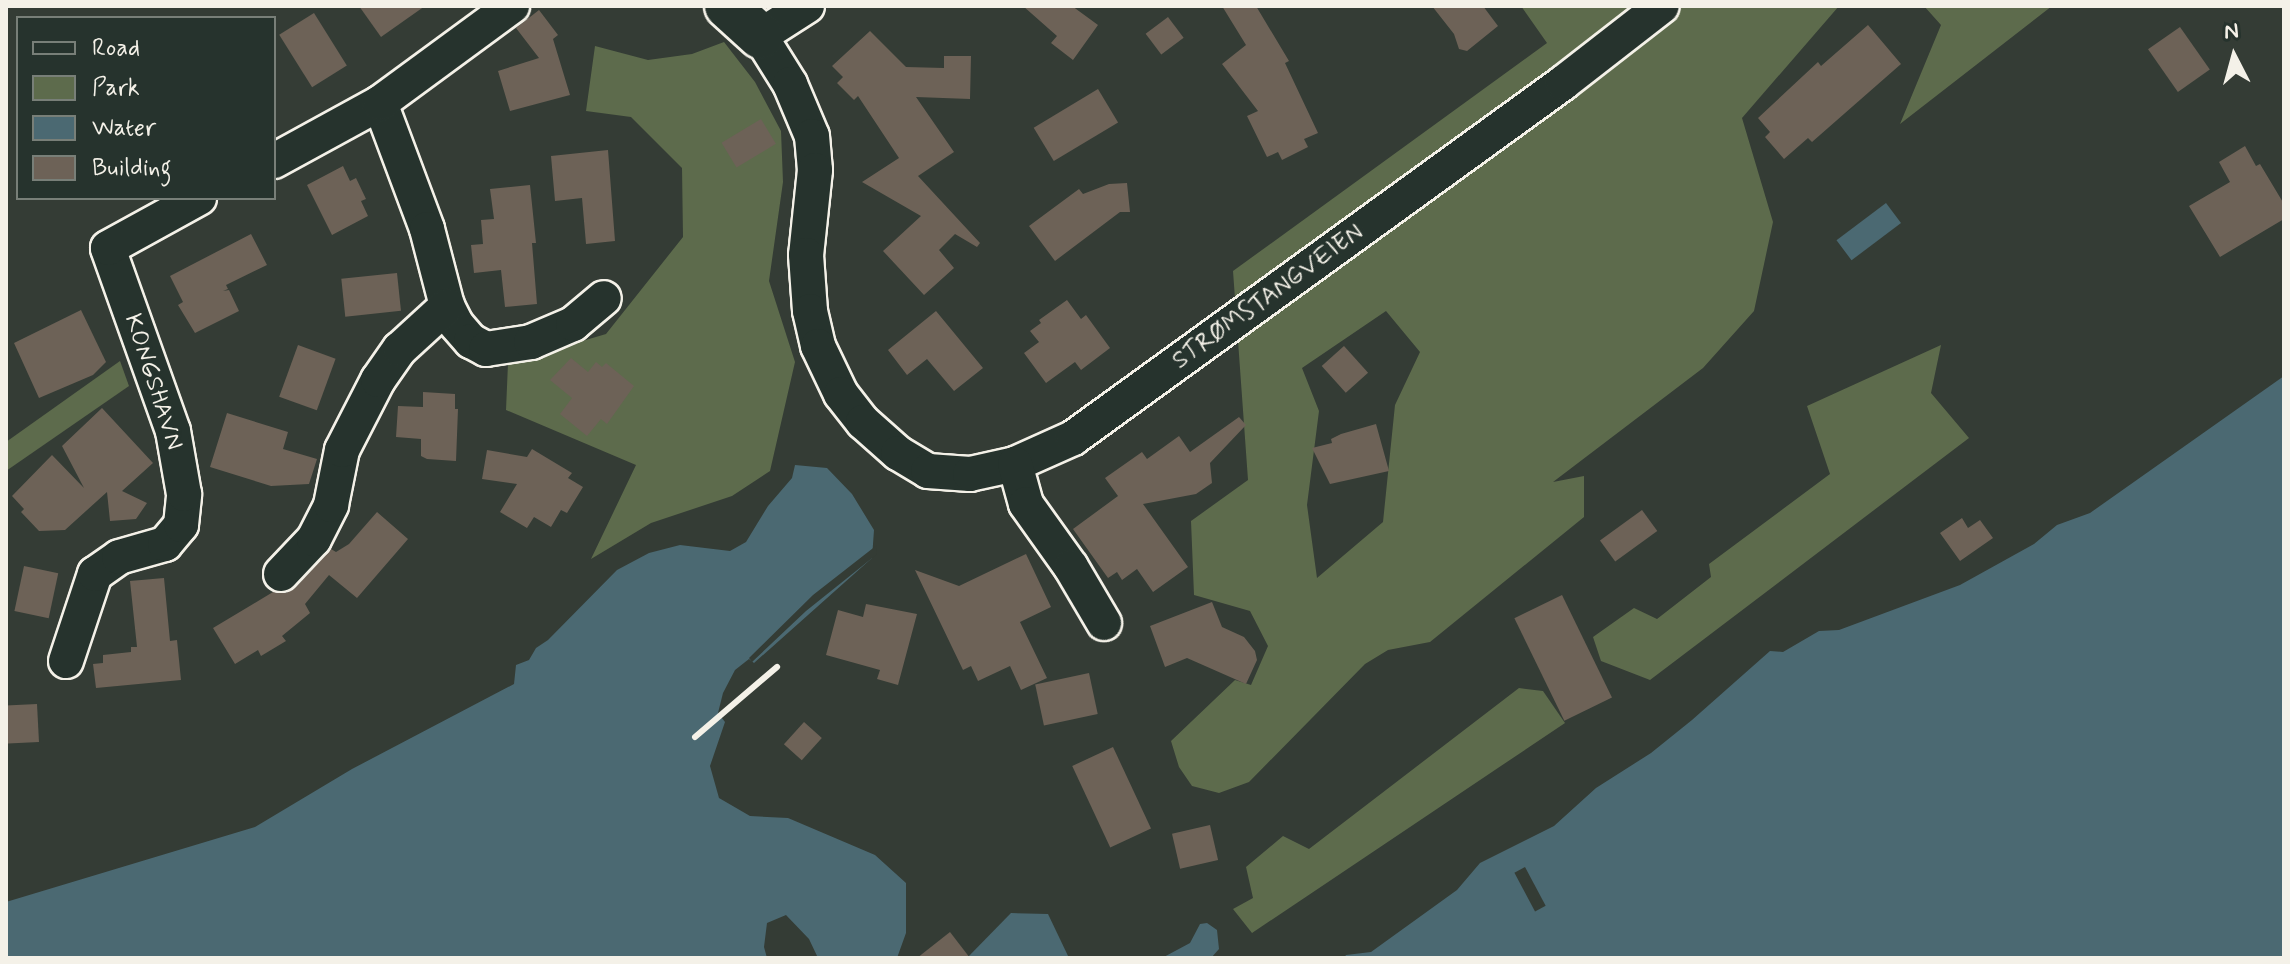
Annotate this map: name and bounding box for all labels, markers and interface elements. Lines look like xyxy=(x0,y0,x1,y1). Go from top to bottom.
legend xyxy=(16,16,276,200)
north arrow xyxy=(2194,16,2274,96)
text: N xyxy=(2223,17,2240,47)
text: Road xyxy=(92,33,140,64)
text: Park xyxy=(92,73,140,104)
text: Water xyxy=(92,113,156,144)
text: Building xyxy=(92,153,172,184)
street label: STRØMSTANGVEIEN xyxy=(1167,218,1369,376)
street label: KONGSHAVN xyxy=(117,310,189,454)

